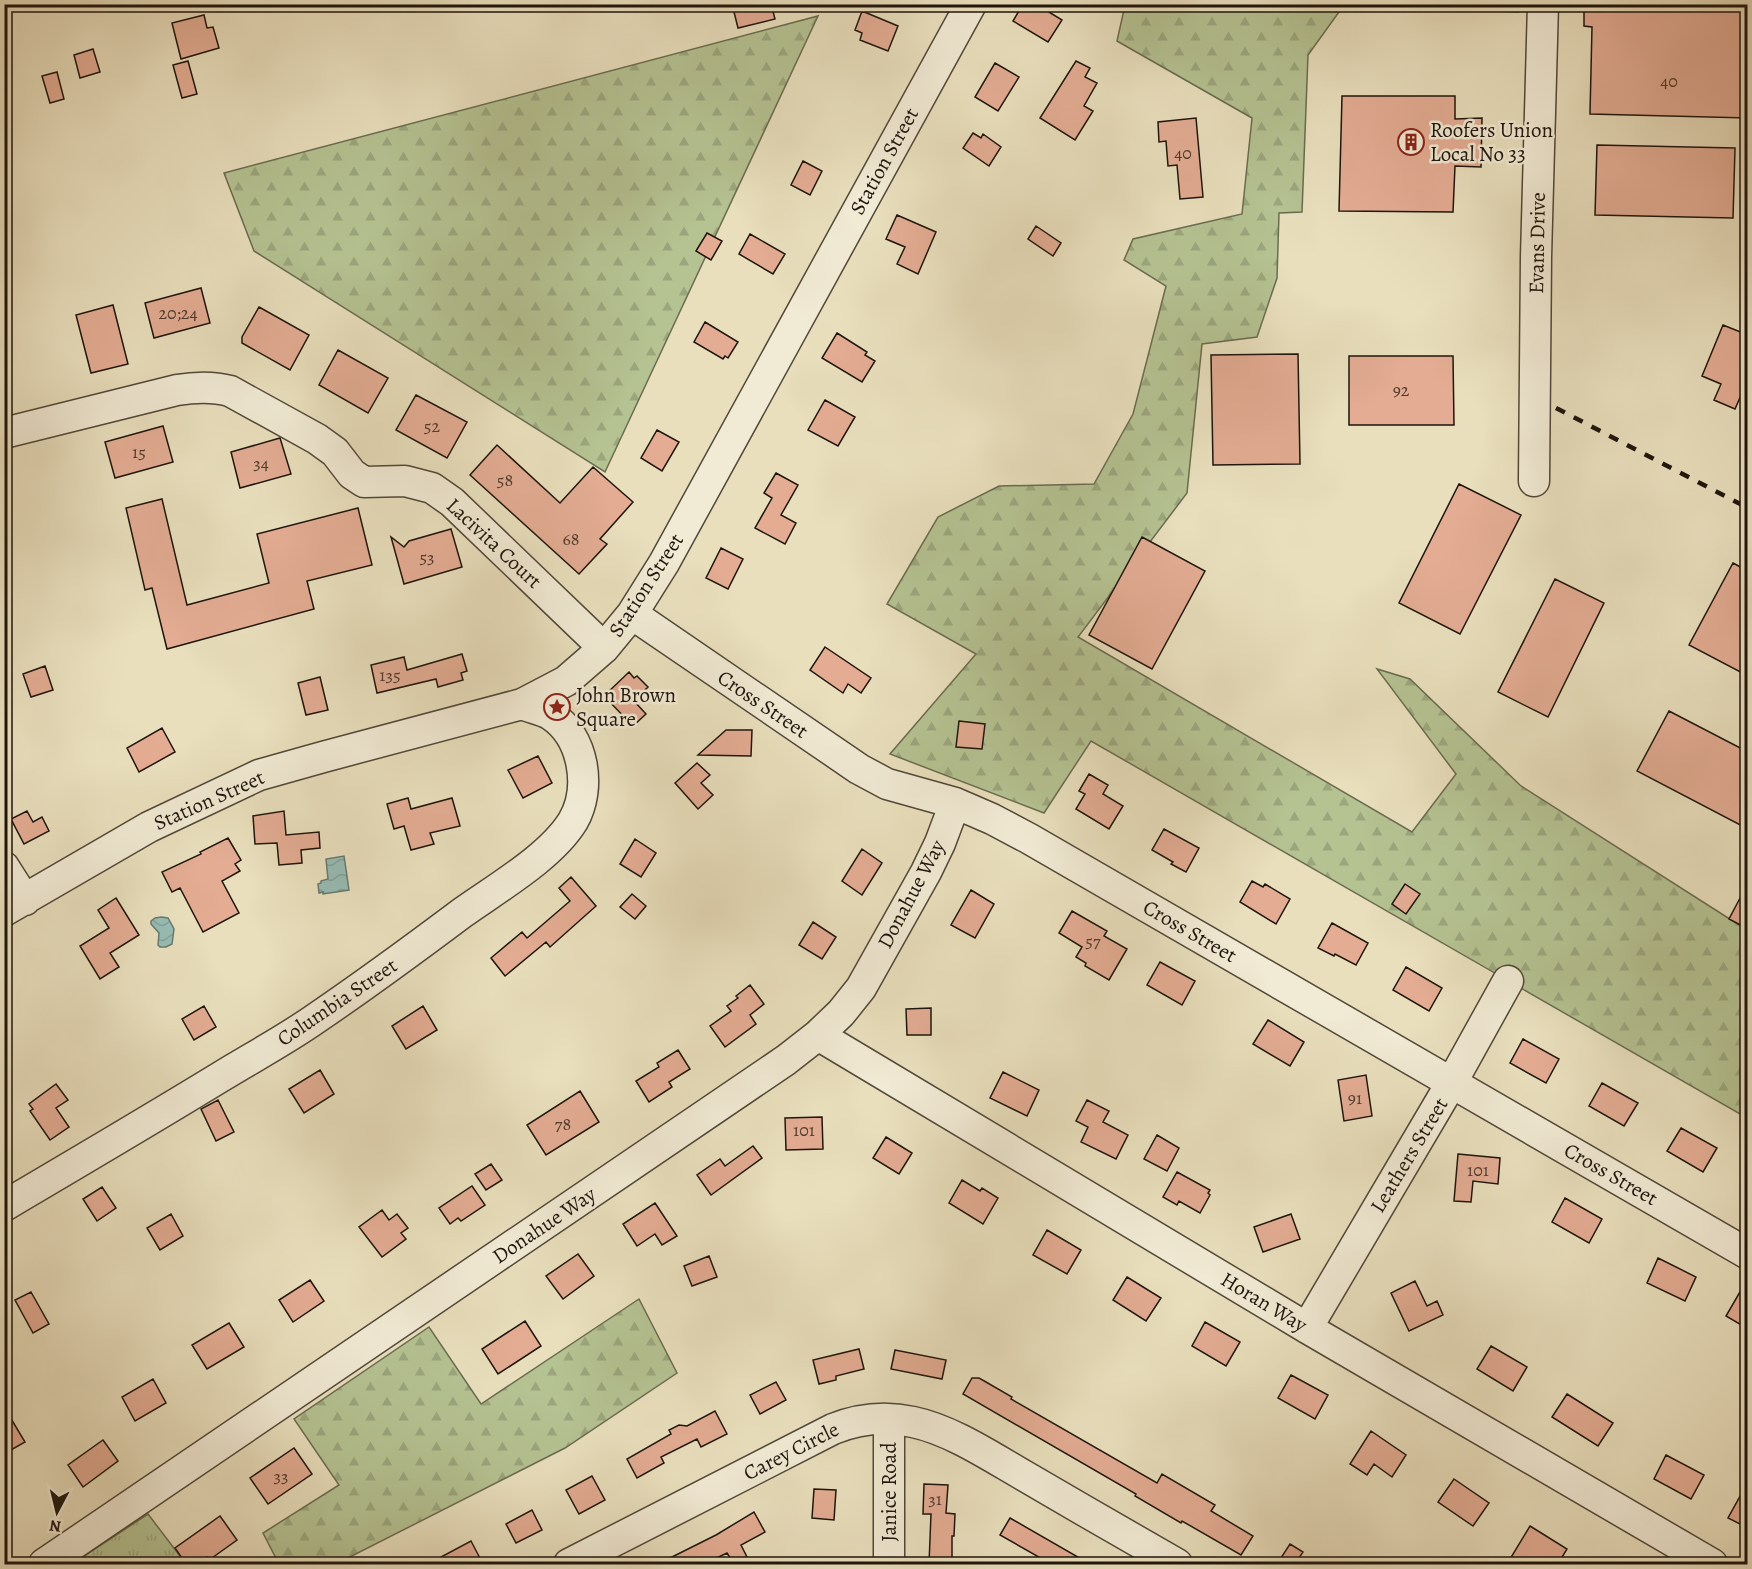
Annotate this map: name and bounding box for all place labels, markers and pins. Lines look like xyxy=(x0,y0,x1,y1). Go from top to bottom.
place label: Roofers Union Local No 33 xyxy=(1430,116,1553,168)
building icon: Roofers Union Local No 33 xyxy=(1396,127,1426,157)
place label: John Brown Square xyxy=(576,681,676,733)
place icon: John Brown Square xyxy=(542,692,572,722)

